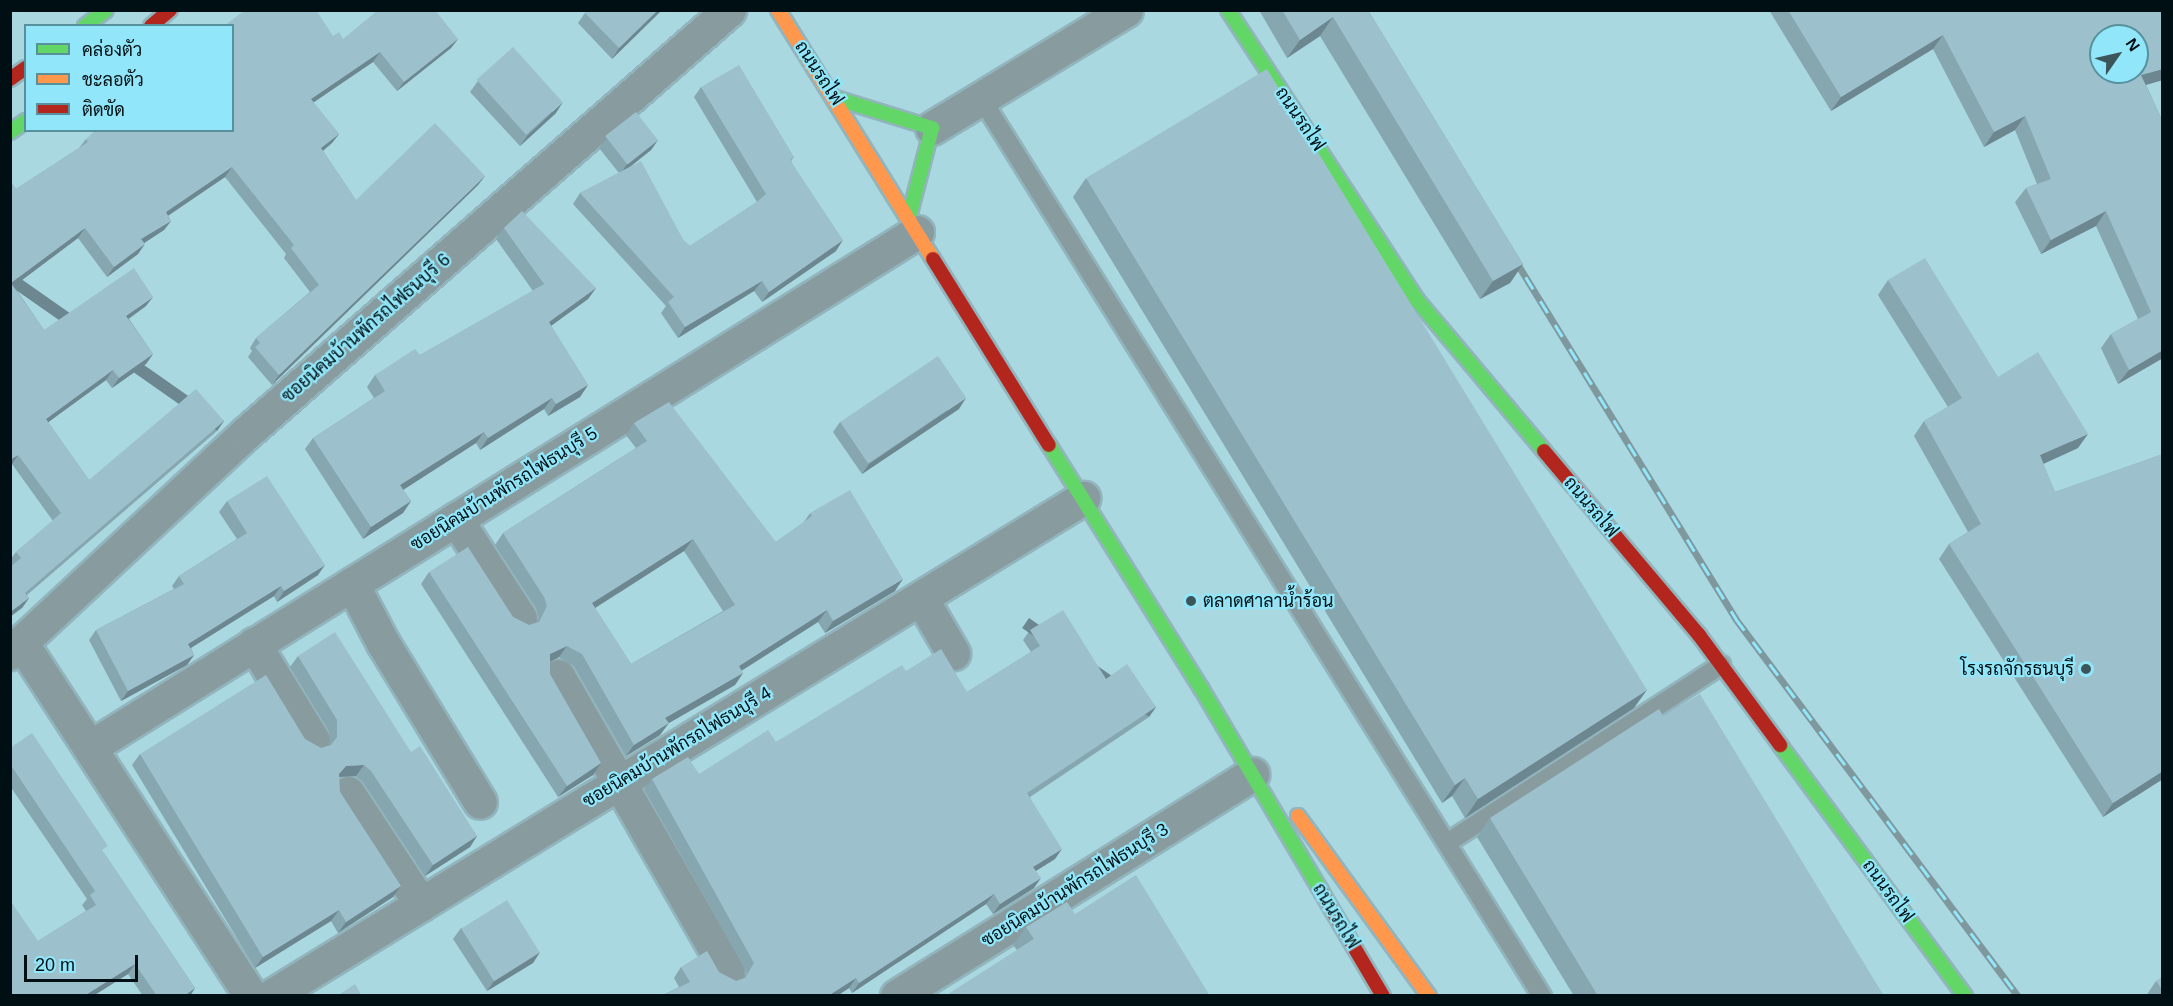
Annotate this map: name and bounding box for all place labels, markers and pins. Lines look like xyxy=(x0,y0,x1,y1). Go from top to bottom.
place label: ตลาดศาลาน้ำร้อน xyxy=(1203,590,1333,612)
marker: ตลาดศาลาน้ำร้อน xyxy=(1184,594,1198,608)
place label: โรงรถจักรธนบุรี xyxy=(1960,658,2074,680)
marker: โรงรถจักรธนบุรี xyxy=(2079,662,2093,676)

